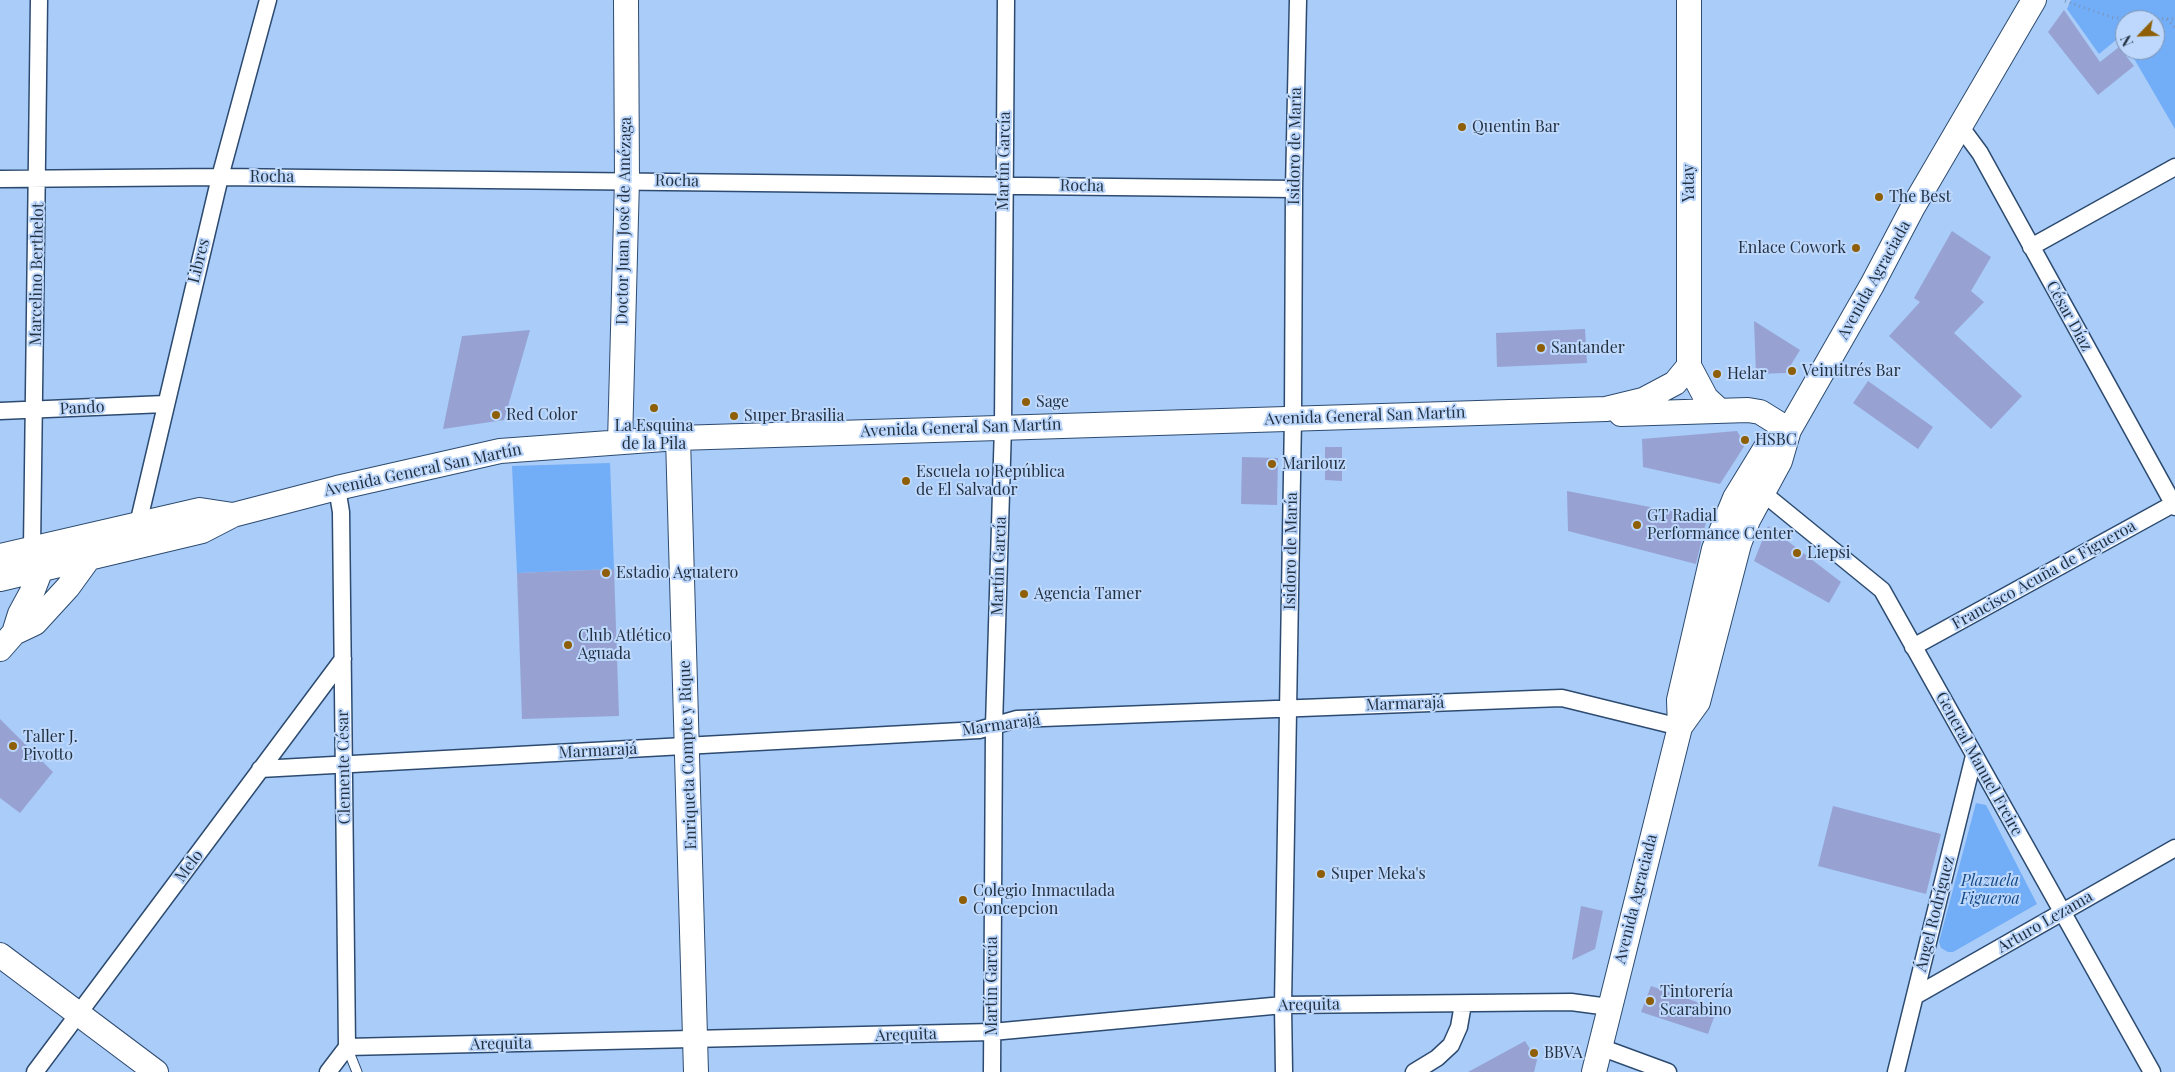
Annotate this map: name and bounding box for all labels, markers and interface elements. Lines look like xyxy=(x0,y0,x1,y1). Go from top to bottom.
north arrow xyxy=(2115,10,2165,60)
text: N xyxy=(2116,32,2137,49)
street label: Isidoro de María xyxy=(1284,87,1306,205)
street label: Martín García xyxy=(994,111,1014,211)
street label: Doctor Juan José de Amézaga xyxy=(613,117,635,325)
place label: Quentin Bar xyxy=(1472,117,1560,137)
marker: Quentin Bar xyxy=(1456,121,1468,133)
street label: Yatay xyxy=(1679,164,1699,202)
street label: Rocha xyxy=(250,167,294,187)
street label: Rocha xyxy=(655,171,699,191)
street label: Rocha xyxy=(1060,176,1104,196)
place label: The Best xyxy=(1889,187,1951,207)
marker: The Best xyxy=(1873,191,1885,203)
street label: Marcelino Berthelot xyxy=(26,202,48,346)
street label: Avenida Agraciada xyxy=(1833,217,1915,343)
street label: Libres xyxy=(184,237,214,285)
place label: Enlace Cowork xyxy=(1738,238,1846,258)
marker: Enlace Cowork xyxy=(1850,242,1862,254)
street label: César Díaz xyxy=(2042,278,2096,354)
place label: Santander xyxy=(1551,338,1625,358)
marker: Santander xyxy=(1535,342,1547,354)
place label: Veintitrés Bar xyxy=(1802,361,1901,381)
place label: Helar xyxy=(1727,364,1767,384)
marker: Veintitrés Bar xyxy=(1786,365,1798,377)
marker: Helar xyxy=(1711,368,1723,380)
place label: Sage xyxy=(1036,392,1069,412)
marker: Sage xyxy=(1020,396,1032,408)
street label: Pando xyxy=(59,397,105,419)
marker: La Esquina de la Pila xyxy=(648,402,660,414)
street label: Avenida General San Martín xyxy=(1264,403,1466,429)
place label: Red Color xyxy=(506,405,578,425)
place label: Super Brasilia xyxy=(744,406,844,426)
marker: Red Color xyxy=(490,409,502,421)
marker: Super Brasilia xyxy=(728,410,740,422)
street label: Avenida General San Martín xyxy=(860,415,1062,441)
place label: La Esquina de la Pila xyxy=(615,416,693,454)
place label: HSBC xyxy=(1755,430,1797,450)
marker: HSBC xyxy=(1739,434,1751,446)
street label: Avenida General San Martín xyxy=(323,440,523,500)
place label: Marilouz xyxy=(1282,454,1346,474)
marker: Marilouz xyxy=(1266,458,1278,470)
place label: Escuela 10 República de El Salvador xyxy=(916,462,1065,500)
marker: Escuela 10 República de El Salvador xyxy=(900,475,912,487)
street label: Isidoro de María xyxy=(1280,492,1302,610)
place label: GT Radial Performance Center xyxy=(1647,506,1793,544)
street label: Martín García xyxy=(988,516,1010,616)
street label: Francisco Acuña de Figueroa xyxy=(1949,516,2139,634)
marker: GT Radial Performance Center xyxy=(1631,519,1643,531)
place label: Liepsi xyxy=(1807,543,1850,563)
marker: Liepsi xyxy=(1791,547,1803,559)
place label: Estadio Aguatero xyxy=(616,563,738,583)
marker: Estadio Aguatero xyxy=(600,567,612,579)
place label: Agencia Tamer xyxy=(1034,584,1142,604)
marker: Agencia Tamer xyxy=(1018,588,1030,600)
place label: Club Atlético Aguada xyxy=(578,626,671,664)
marker: Club Atlético Aguada xyxy=(562,639,574,651)
street label: Enriqueta Compte y Rique xyxy=(675,660,701,850)
street label: General Manuel Freire xyxy=(1931,689,2027,839)
street label: Marmarajá xyxy=(1365,693,1445,715)
street label: Clemente César xyxy=(333,710,355,824)
street label: Marmarajá xyxy=(961,710,1041,740)
place label: Taller J. Pivotto xyxy=(23,727,78,765)
street label: Marmarajá xyxy=(558,739,638,763)
marker: Taller J. Pivotto xyxy=(7,740,19,752)
street label: Avenida Agraciada xyxy=(1611,832,1661,966)
street label: Melo xyxy=(171,846,207,886)
street label: Ángel Rodríguez xyxy=(1911,854,1959,974)
place label: Super Meka's xyxy=(1331,864,1426,884)
marker: Super Meka's xyxy=(1315,868,1327,880)
park label: Plazuela Figueroa xyxy=(1960,871,2020,909)
place label: Colegio Inmaculada Concepcion xyxy=(973,881,1115,919)
street label: Arturo Lezama xyxy=(1994,887,2096,957)
marker: Colegio Inmaculada Concepcion xyxy=(957,894,969,906)
street label: Martín García xyxy=(982,936,1002,1036)
place label: Tintorería Scarabino xyxy=(1660,982,1733,1020)
street label: Arequita xyxy=(1278,995,1340,1015)
marker: Tintorería Scarabino xyxy=(1644,995,1656,1007)
street label: Arequita xyxy=(875,1024,937,1046)
street label: Arequita xyxy=(470,1034,532,1054)
place label: BBVA xyxy=(1544,1043,1583,1063)
marker: BBVA xyxy=(1528,1047,1540,1059)

